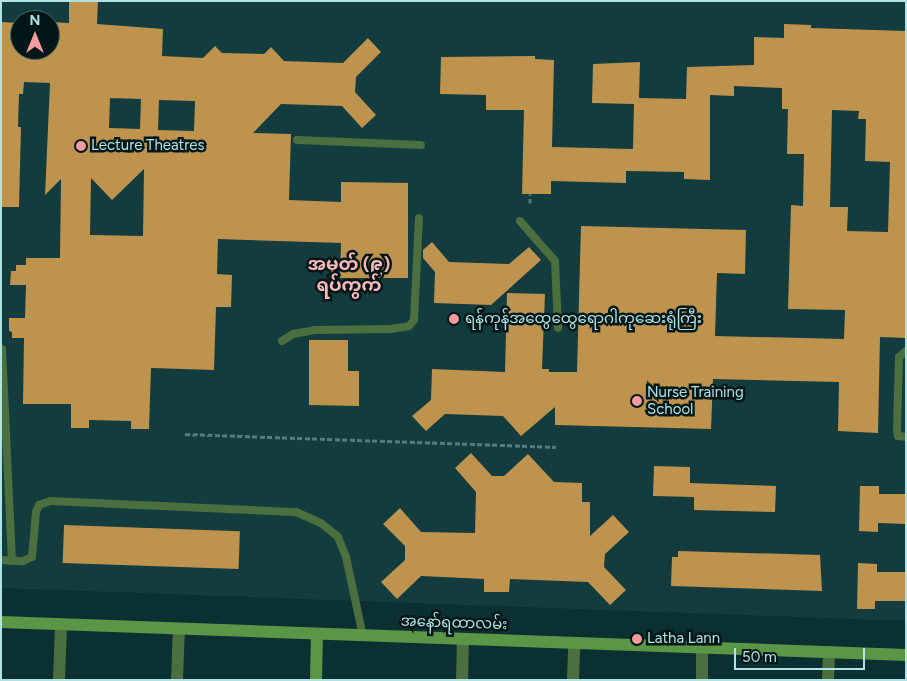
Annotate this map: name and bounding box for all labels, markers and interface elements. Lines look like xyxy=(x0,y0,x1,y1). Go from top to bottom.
north arrow xyxy=(10,10,60,60)
text: N xyxy=(30,12,40,29)
place label: Lecture Theatres xyxy=(91,137,205,155)
marker: Lecture Theatres xyxy=(75,140,87,152)
district label: အမှတ် (၉) ရပ်ကွက် xyxy=(308,254,390,296)
place label: ရန်ကုန်အထွေထွေရောဂါကုဆေးရုံကြီး xyxy=(465,310,702,328)
marker: ရန်ကုန်အထွေထွေရောဂါကုဆေးရုံကြီး xyxy=(447,312,461,326)
place label: Nurse Training School xyxy=(647,383,744,418)
marker: Nurse Training School xyxy=(631,395,643,407)
street label: အနော်ရထာလမ်း xyxy=(400,612,508,634)
place label: Latha Lann xyxy=(647,630,720,648)
marker: Latha Lann xyxy=(631,633,643,645)
scale bar xyxy=(737,638,868,670)
text: 50 m xyxy=(742,648,777,666)

